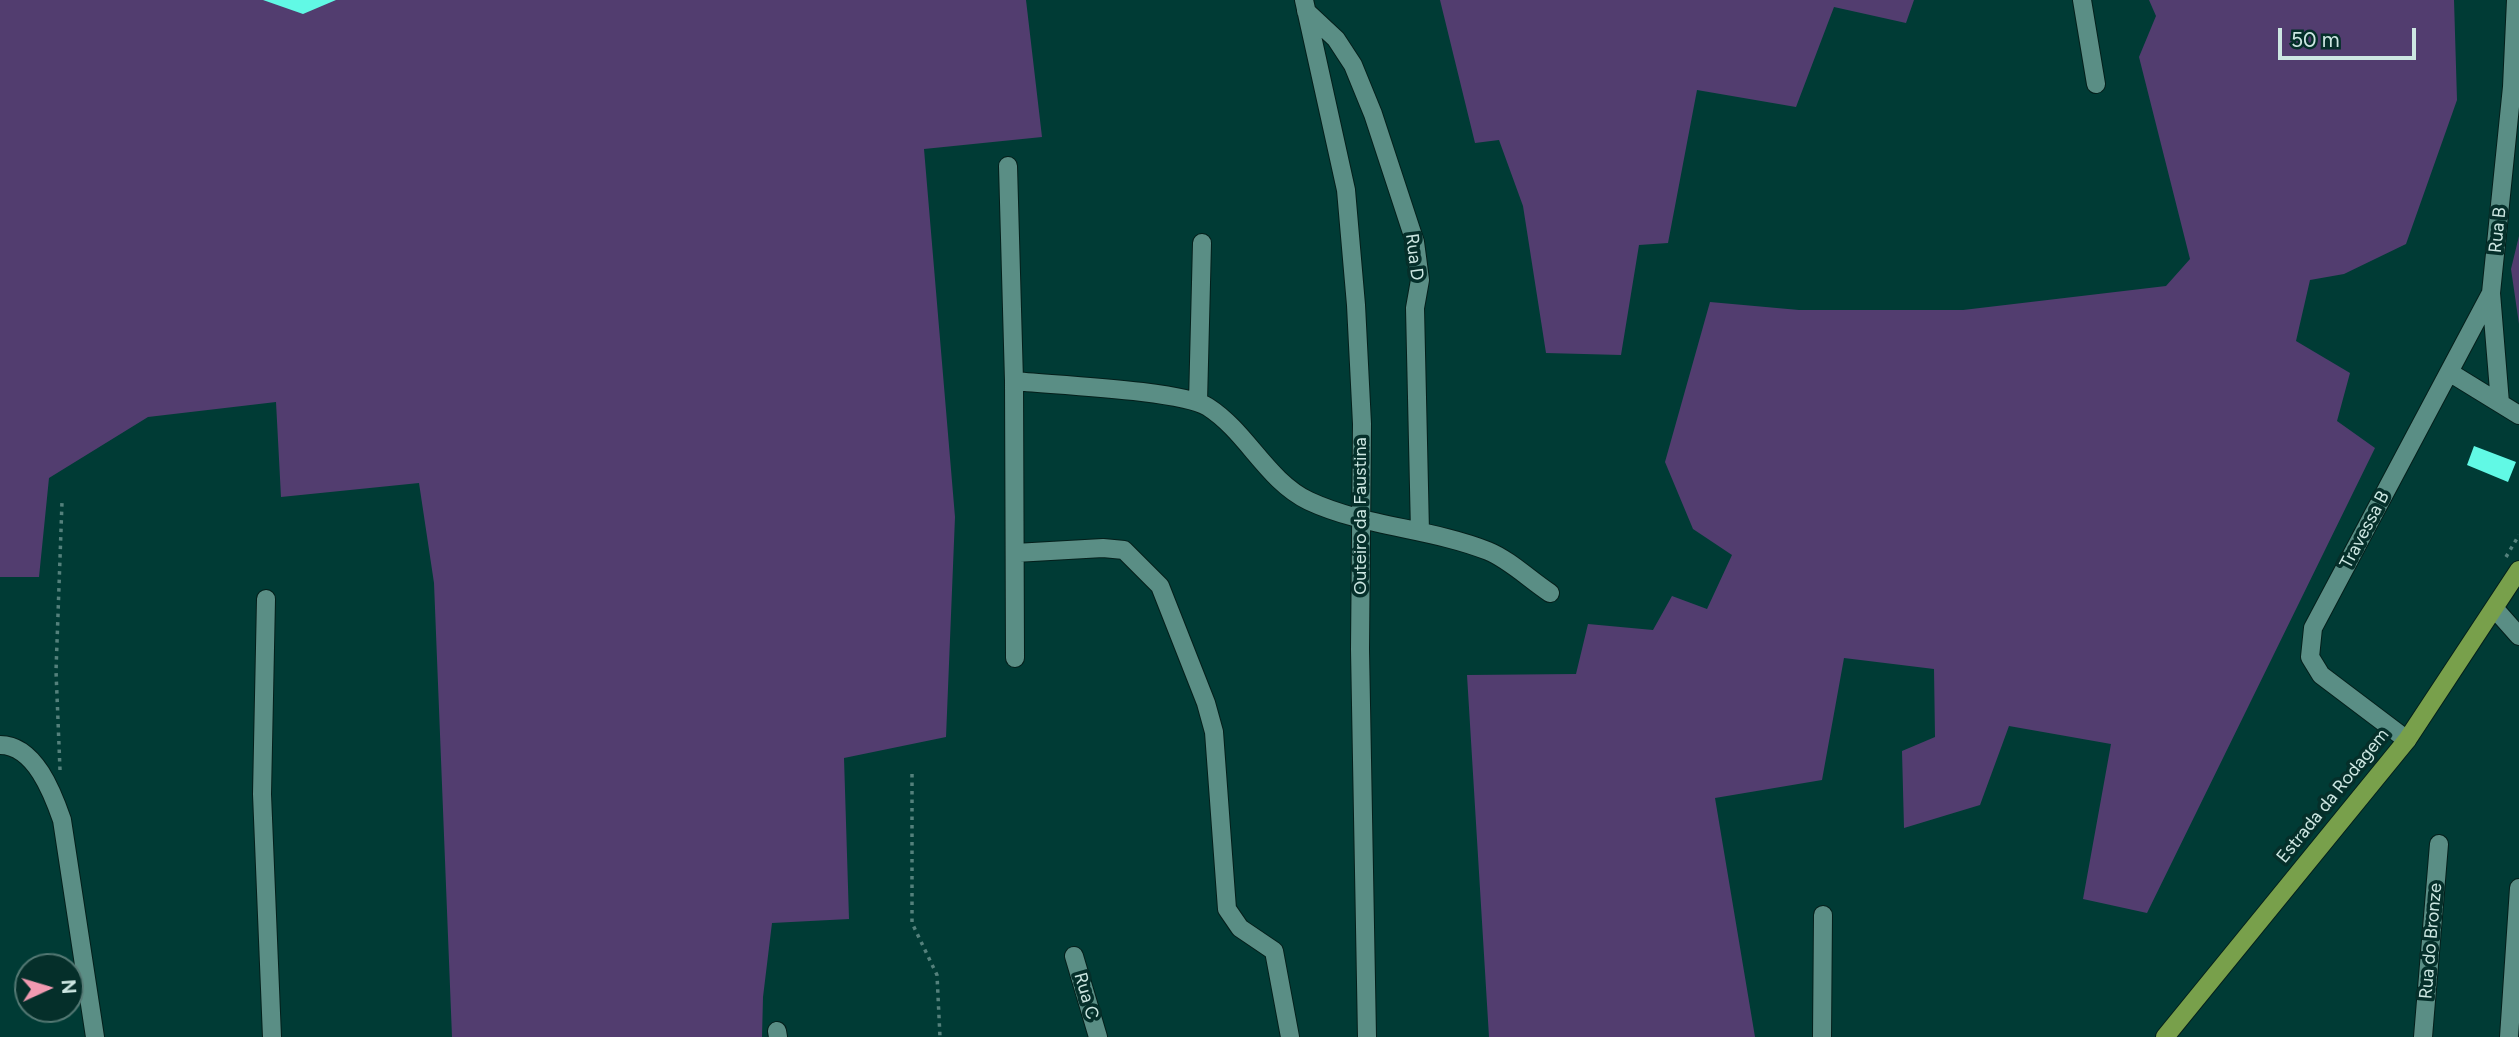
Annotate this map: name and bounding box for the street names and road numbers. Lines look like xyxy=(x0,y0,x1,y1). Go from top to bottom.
street label: Rua B xyxy=(2485,206,2511,254)
street label: Rua D xyxy=(1400,232,1428,282)
street label: Outeiro da Faustina xyxy=(1350,437,1372,595)
street label: Travessa B xyxy=(2336,488,2394,572)
street label: Estrada da Rodagem xyxy=(2272,724,2394,868)
street label: Rua do Bronze xyxy=(2415,882,2447,1000)
street label: Rua C xyxy=(1069,970,1103,1022)

